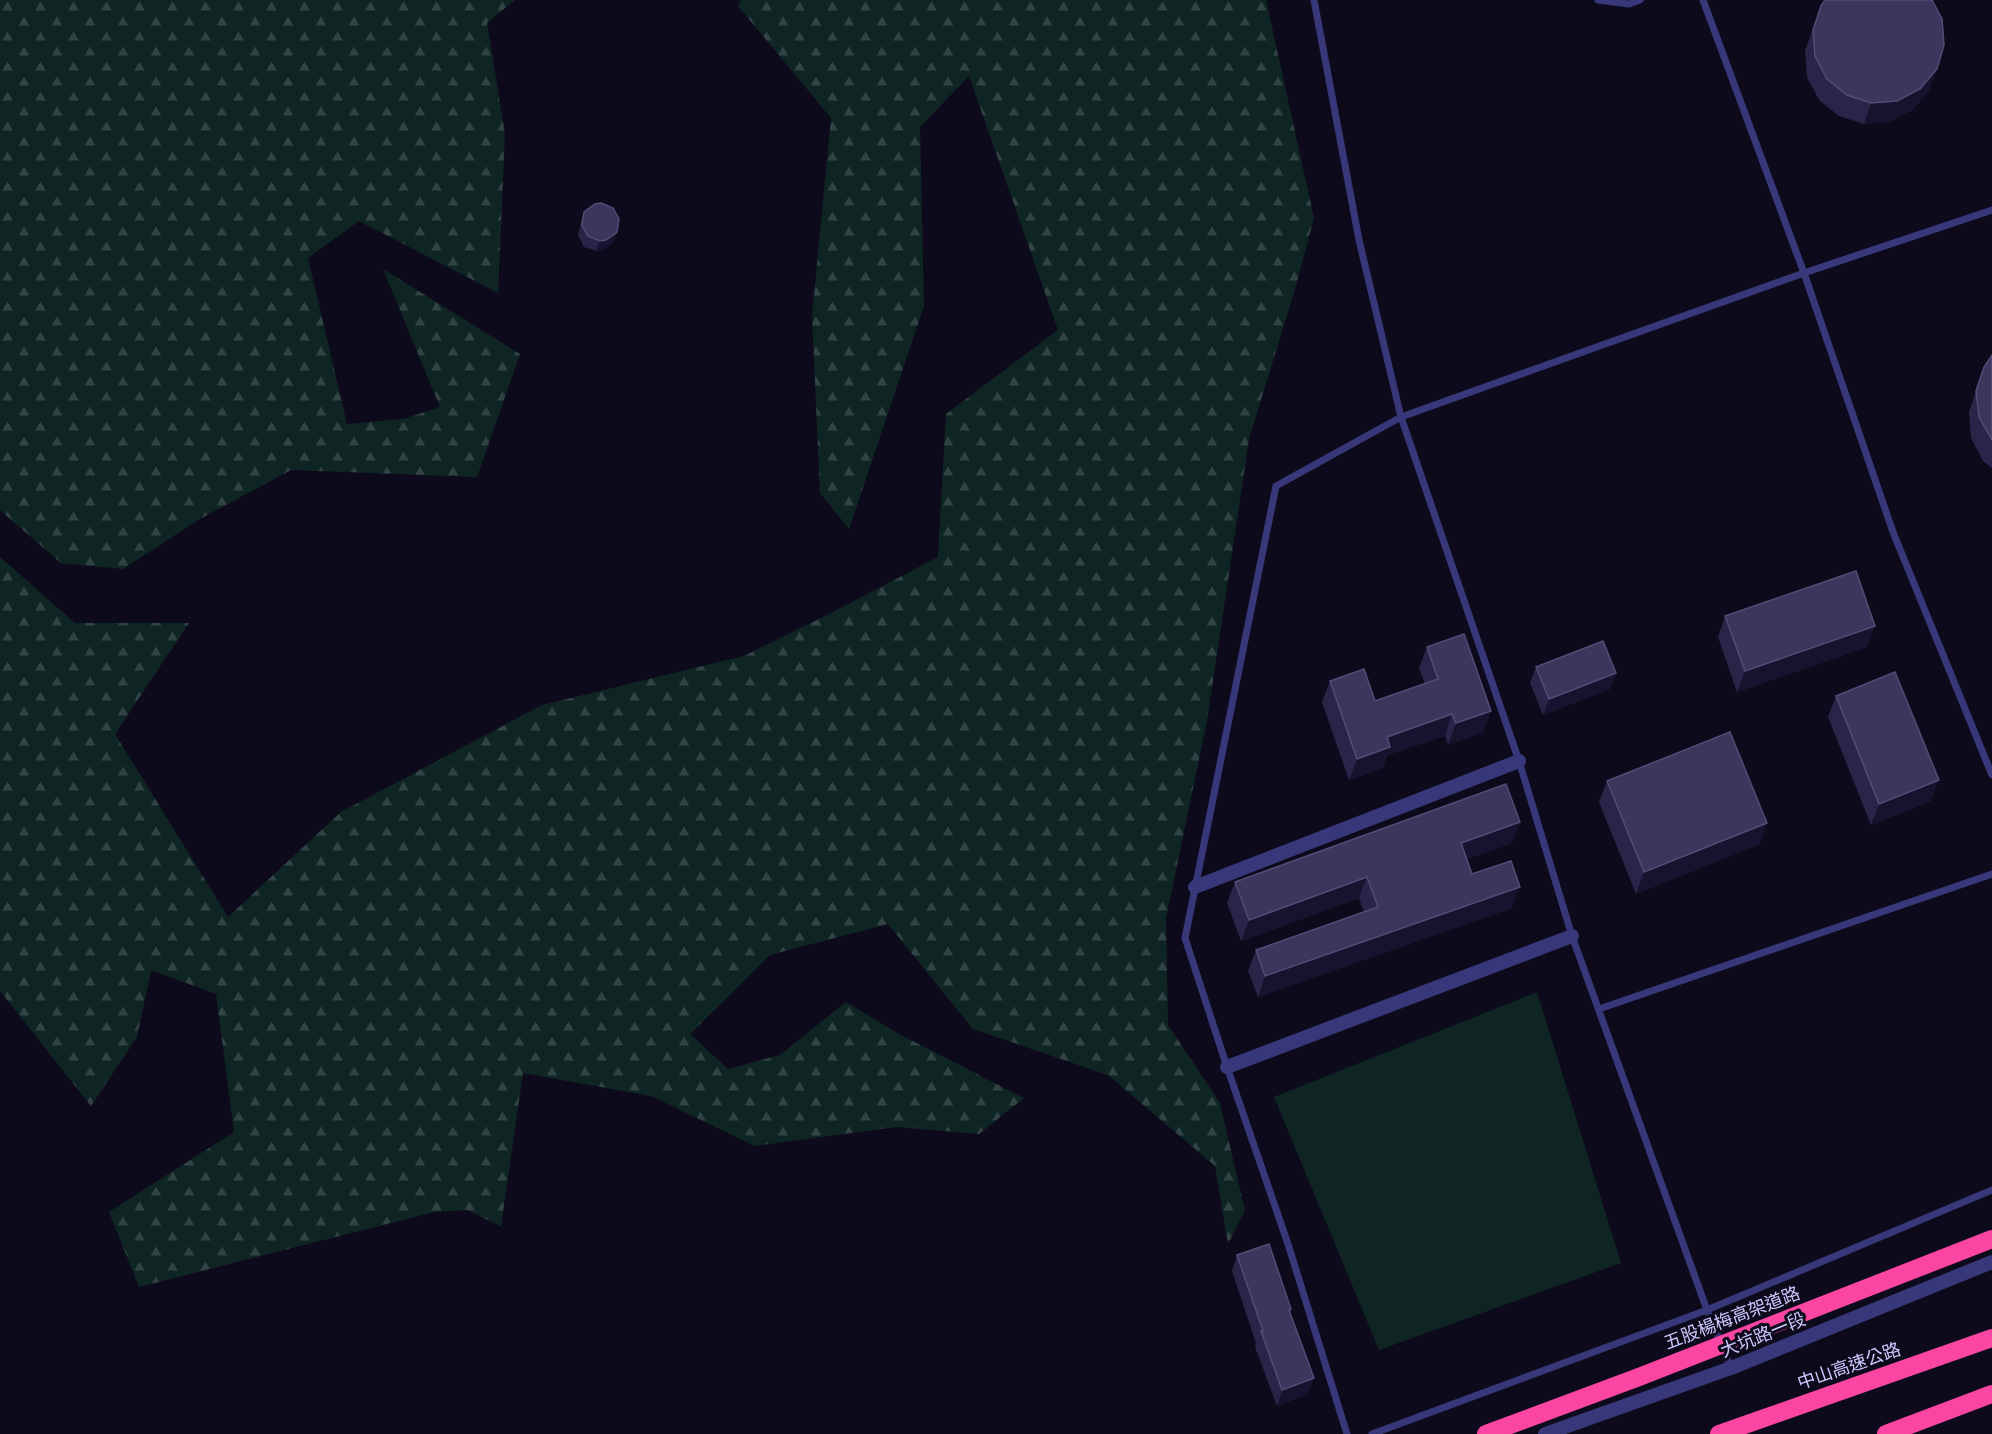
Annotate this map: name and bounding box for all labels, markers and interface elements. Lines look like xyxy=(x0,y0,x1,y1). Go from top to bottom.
street label: 五股楊梅高架道路 xyxy=(1660,1281,1803,1354)
street label: 大坑路一段 xyxy=(1717,1307,1809,1362)
street label: 中山高速公路 xyxy=(1794,1337,1904,1394)

